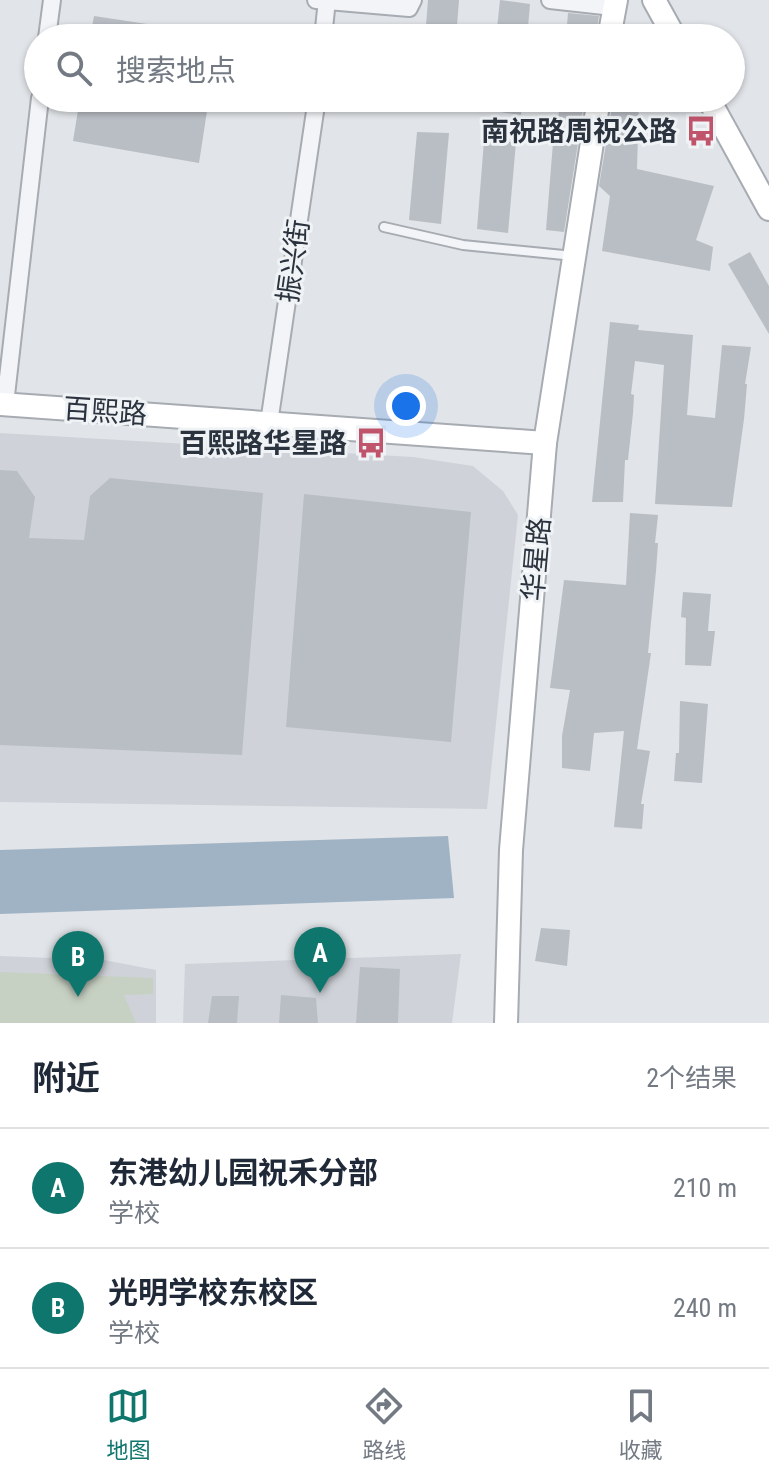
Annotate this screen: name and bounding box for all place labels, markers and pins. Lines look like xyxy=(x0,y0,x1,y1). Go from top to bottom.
bus stop icon: 南祝路周祝公路 xyxy=(684,114,718,148)
place label: 南祝路周祝公路 xyxy=(481,115,677,148)
bus stop icon: 百熙路华星路 xyxy=(354,426,388,460)
place label: 百熙路华星路 xyxy=(179,427,347,460)
pin: A xyxy=(294,927,346,993)
pin: B xyxy=(52,931,104,997)

